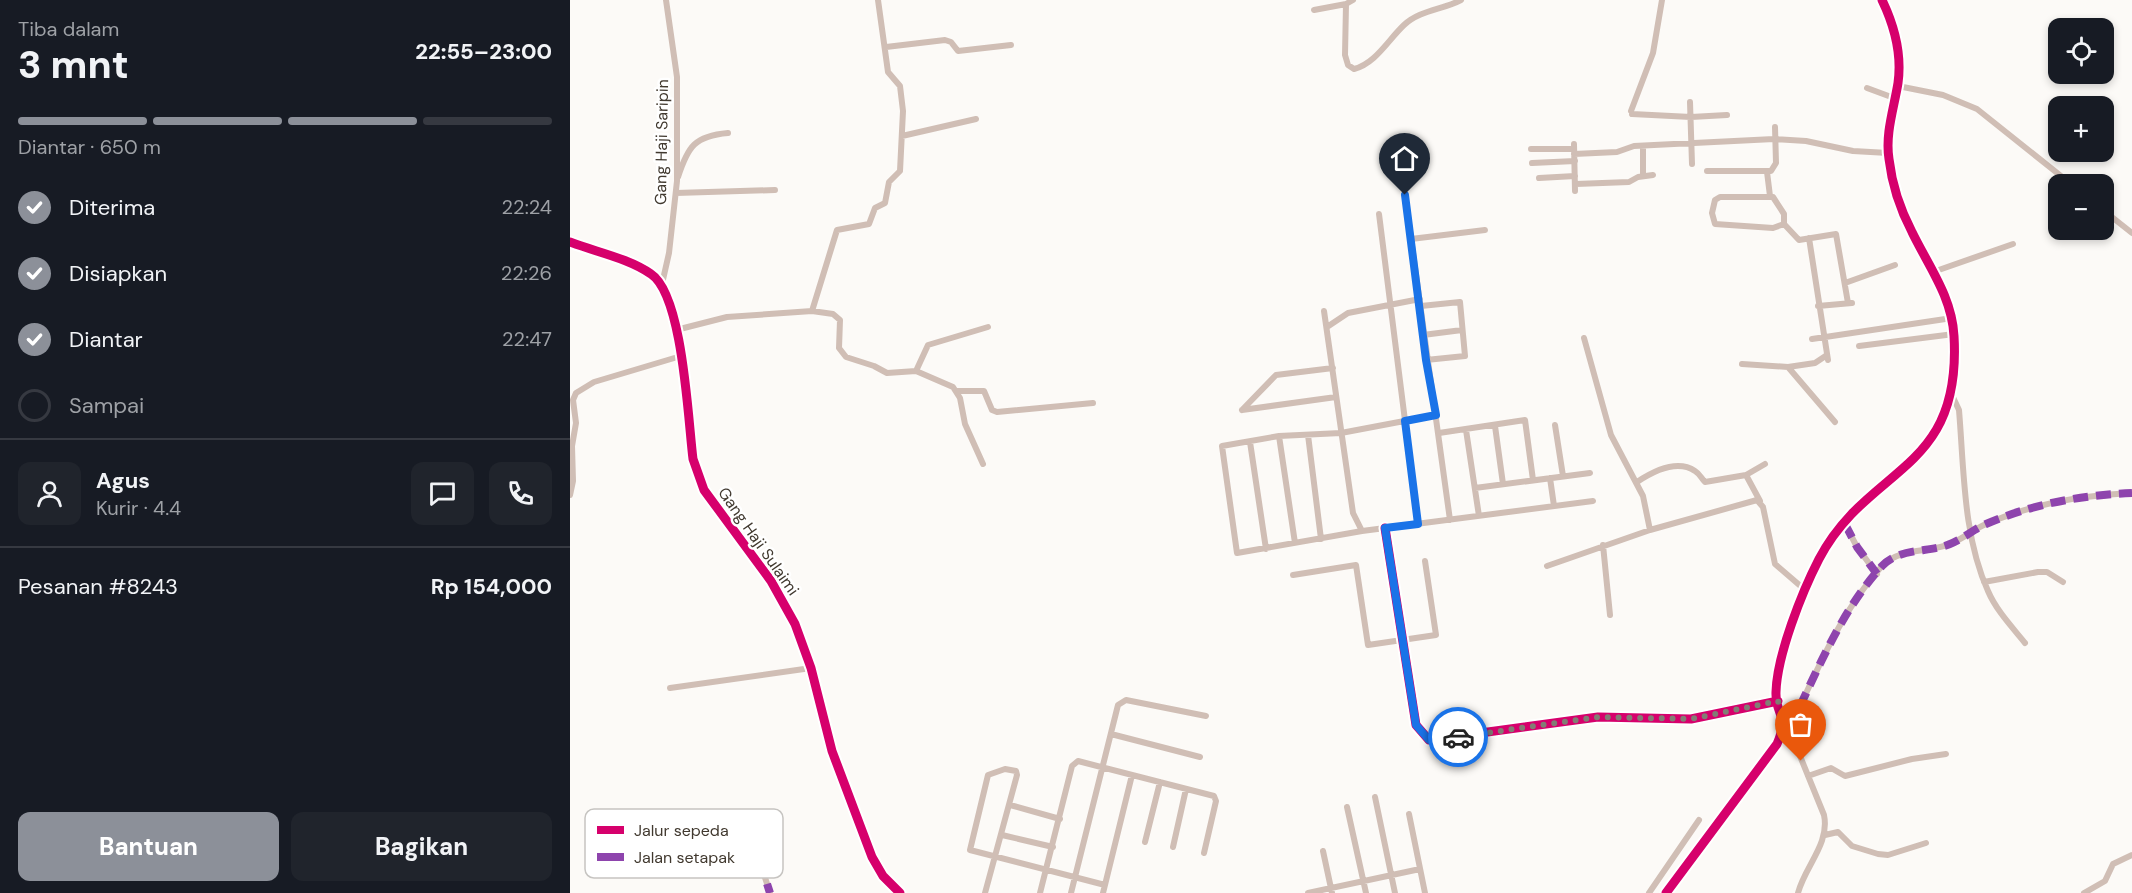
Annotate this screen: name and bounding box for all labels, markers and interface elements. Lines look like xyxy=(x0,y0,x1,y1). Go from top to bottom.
text: Tiba dalam xyxy=(18,16,119,42)
map controls xyxy=(2048,18,2114,240)
button: locate xyxy=(2048,18,2114,84)
text: 22:55–23:00 xyxy=(415,37,552,66)
text: 3 mnt xyxy=(18,39,129,90)
street label: Gang Haji Saripin xyxy=(650,79,673,205)
button: + xyxy=(2048,96,2114,162)
pin xyxy=(1379,133,1430,195)
text: Diantar · 650 m xyxy=(18,134,161,160)
icon: home xyxy=(1388,142,1421,175)
button: − xyxy=(2048,174,2114,240)
icon: check xyxy=(18,191,51,224)
text: Diterima xyxy=(69,193,155,222)
text: 22:24 xyxy=(502,194,552,220)
icon: check xyxy=(18,257,51,290)
text: Disiapkan xyxy=(69,259,167,288)
text: 22:26 xyxy=(501,260,552,286)
icon: check xyxy=(18,323,51,356)
text: Diantar xyxy=(69,325,143,354)
text: 22:47 xyxy=(502,326,552,352)
text: Sampai xyxy=(69,391,144,420)
button: person xyxy=(18,462,81,525)
button: chat xyxy=(411,462,474,525)
button: phone xyxy=(489,462,552,525)
text: Agus xyxy=(96,466,150,495)
street label: Gang Haji Sulaimi xyxy=(713,483,804,600)
text: Kurir · 4.4 xyxy=(96,495,181,521)
text: Pesanan #8243 xyxy=(18,572,178,601)
text: Rp 154,000 xyxy=(431,572,552,601)
pin xyxy=(1775,699,1826,761)
courier xyxy=(1428,707,1488,767)
icon: bag xyxy=(1784,708,1817,741)
icon: car xyxy=(1442,721,1475,754)
legend xyxy=(585,809,783,878)
button: Bantuan xyxy=(18,812,279,881)
button: Bagikan xyxy=(291,812,552,881)
text: Jalur sepeda xyxy=(634,820,729,841)
text: Jalan setapak xyxy=(634,847,735,868)

